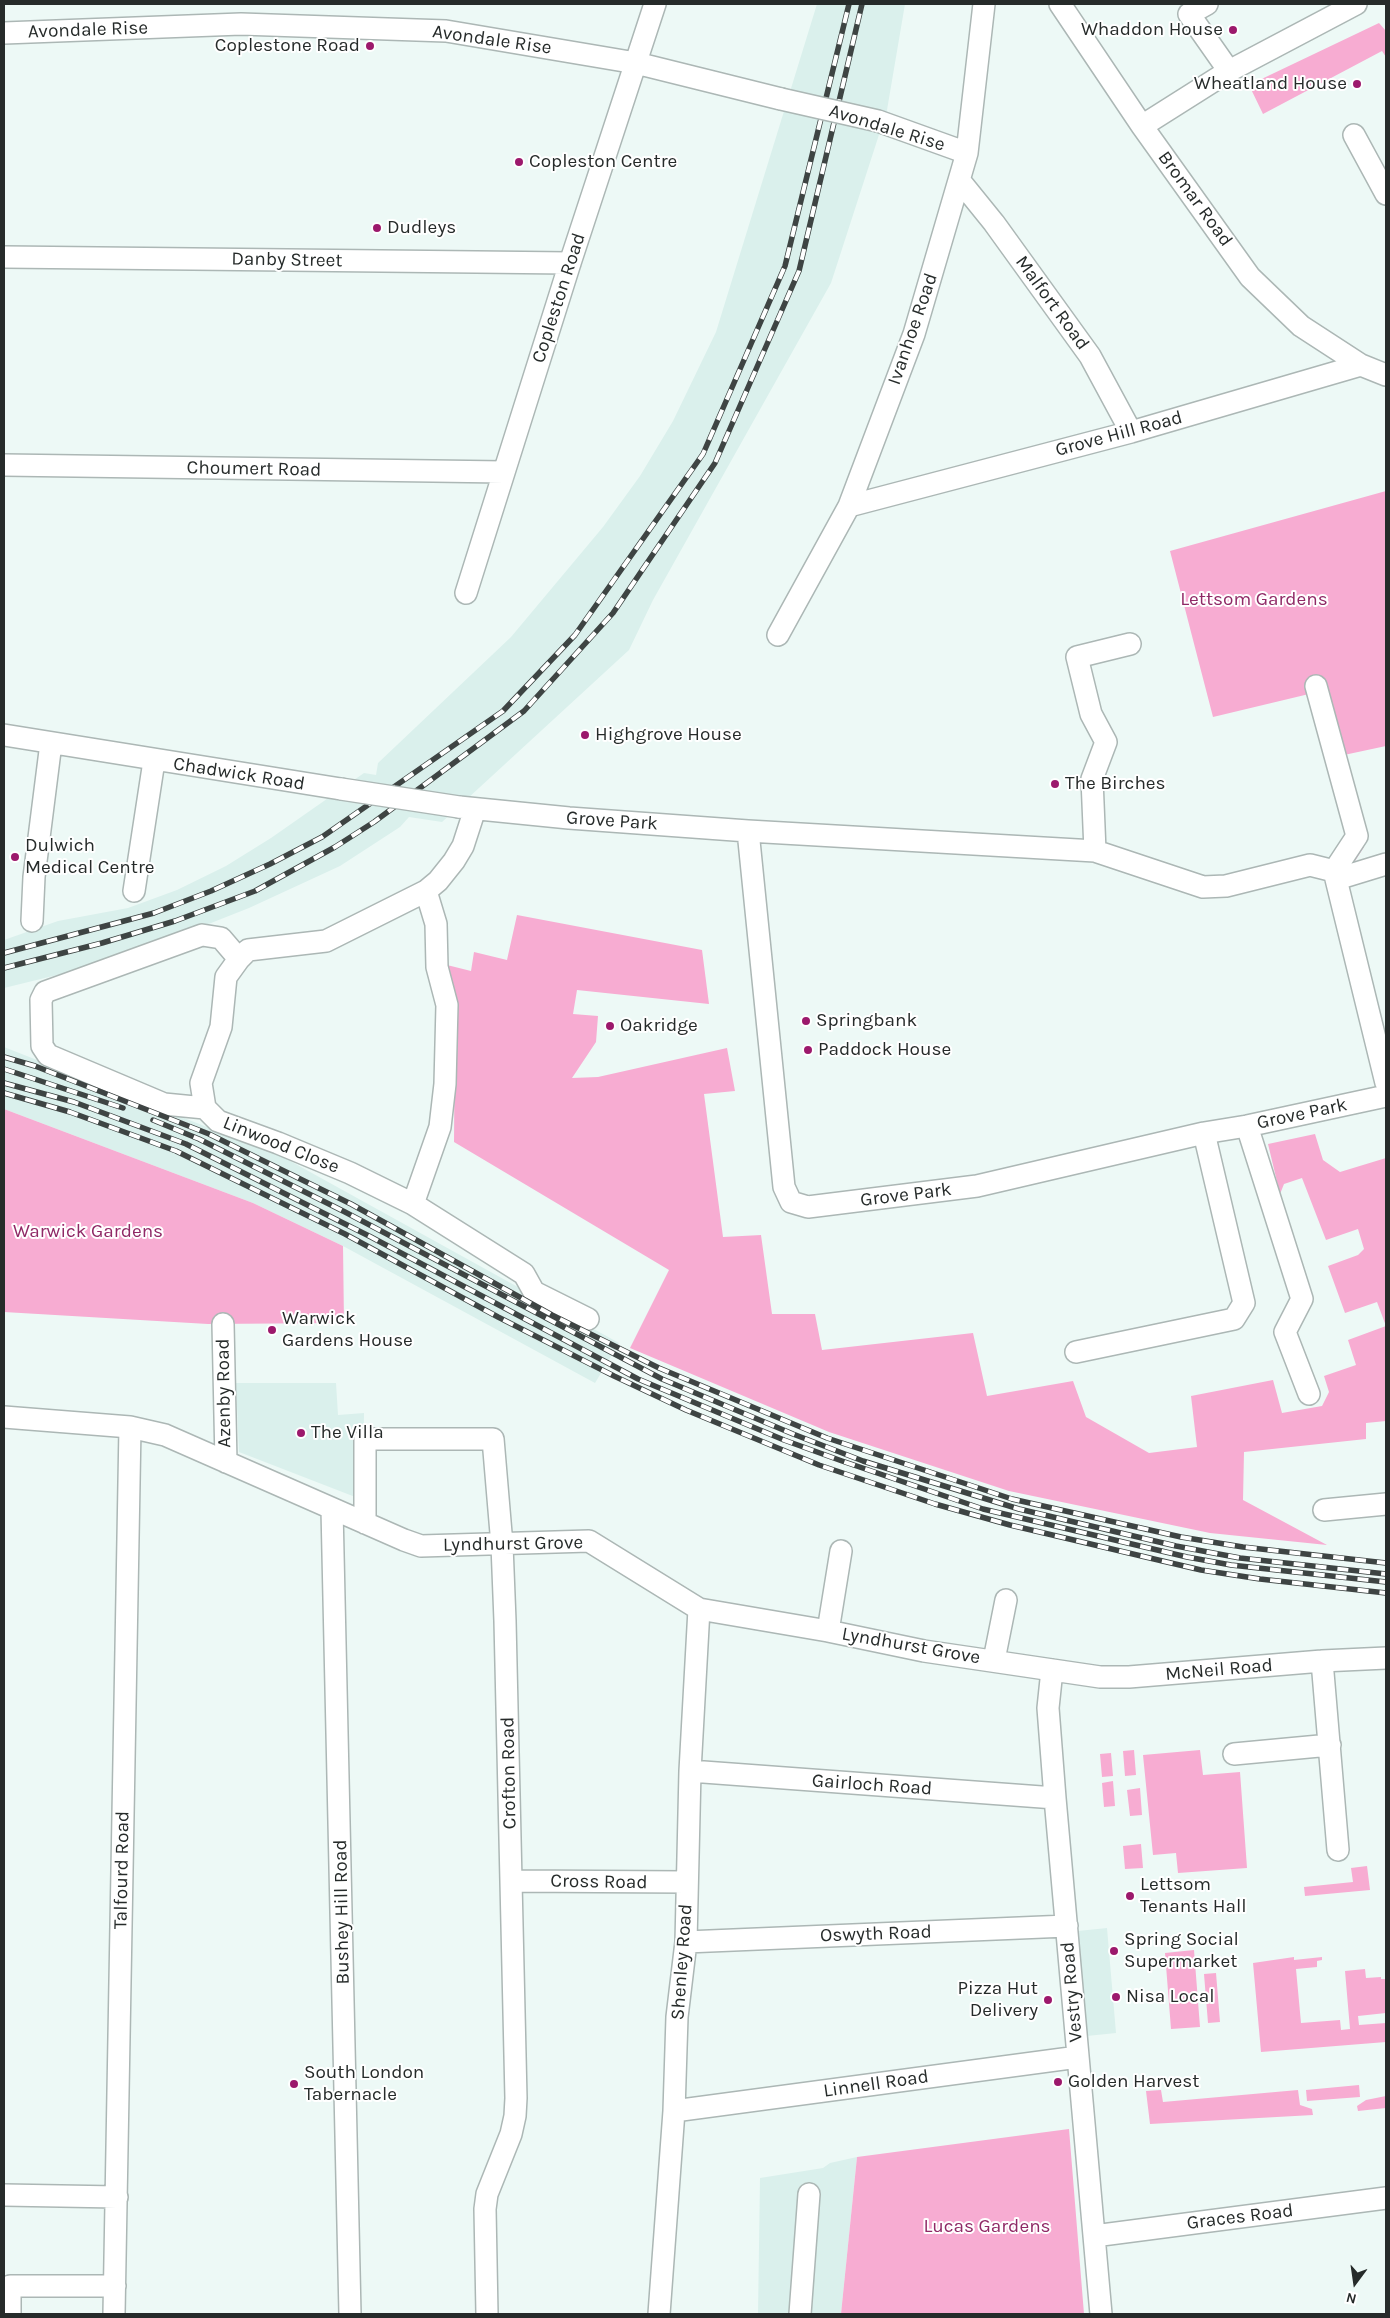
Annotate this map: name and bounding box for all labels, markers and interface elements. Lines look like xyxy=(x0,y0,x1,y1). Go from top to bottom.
street label: Avondale Rise xyxy=(28,17,148,43)
place label: Whaddon House xyxy=(1081,19,1223,41)
street label: Avondale Rise xyxy=(431,20,553,60)
marker: Whaddon House xyxy=(1227,24,1239,36)
place label: Coplestone Road xyxy=(215,35,360,57)
marker: Coplestone Road xyxy=(364,40,376,52)
place label: Wheatland House xyxy=(1194,73,1347,95)
marker: Wheatland House xyxy=(1351,78,1363,90)
street label: Avondale Rise xyxy=(826,100,948,156)
street label: Bromar Road xyxy=(1153,147,1237,251)
place label: Copleston Centre xyxy=(529,151,677,173)
marker: Copleston Centre xyxy=(513,156,525,168)
place label: Dudleys xyxy=(387,217,456,239)
marker: Dudleys xyxy=(371,222,383,234)
street label: Copleston Road xyxy=(527,230,591,366)
street label: Danby Street xyxy=(231,248,343,272)
street label: Malfort Road xyxy=(1010,251,1094,355)
street label: Ivanhoe Road xyxy=(883,270,943,388)
street label: Grove Hill Road xyxy=(1053,406,1185,462)
street label: Choumert Road xyxy=(186,456,322,482)
park label: Lettsom Gardens xyxy=(1180,589,1328,611)
place label: Highgrove House xyxy=(595,724,742,746)
marker: Highgrove House xyxy=(579,729,591,741)
street label: Chadwick Road xyxy=(172,752,306,796)
place label: The Birches xyxy=(1065,773,1166,795)
marker: The Birches xyxy=(1049,778,1061,790)
street label: Grove Park xyxy=(565,806,659,836)
place label: Dulwich Medical Centre xyxy=(25,835,155,879)
marker: Dulwich Medical Centre xyxy=(9,851,21,863)
place label: Springbank xyxy=(816,1010,917,1032)
place label: Oakridge xyxy=(620,1015,698,1037)
marker: Springbank xyxy=(800,1015,812,1027)
marker: Oakridge xyxy=(604,1020,616,1032)
place label: Paddock House xyxy=(818,1039,951,1061)
marker: Paddock House xyxy=(802,1044,814,1056)
street label: Grove Park xyxy=(1255,1093,1349,1135)
street label: Linwood Close xyxy=(220,1111,342,1179)
street label: Grove Park xyxy=(859,1178,953,1212)
park label: Warwick Gardens xyxy=(13,1221,163,1243)
place label: Warwick Gardens House xyxy=(282,1308,413,1352)
marker: Warwick Gardens House xyxy=(266,1324,278,1336)
street label: Azenby Road xyxy=(212,1338,236,1448)
place label: The Villa xyxy=(311,1422,384,1444)
marker: The Villa xyxy=(295,1427,307,1439)
street label: Lyndhurst Grove xyxy=(443,1531,583,1557)
street label: Lyndhurst Grove xyxy=(840,1623,982,1669)
street label: McNeil Road xyxy=(1164,1654,1274,1686)
street label: Crofton Road xyxy=(497,1716,521,1830)
street label: Gairloch Road xyxy=(811,1769,933,1801)
street label: Talfourd Road xyxy=(110,1811,134,1929)
street label: Bushey Hill Road xyxy=(329,1839,355,1985)
street label: Cross Road xyxy=(550,1870,648,1894)
place label: Lettsom Tenants Hall xyxy=(1140,1874,1247,1918)
marker: Lettsom Tenants Hall xyxy=(1124,1890,1136,1902)
street label: Shenley Road xyxy=(667,1903,697,2021)
street label: Oswyth Road xyxy=(820,1921,932,1947)
place label: Spring Social Supermarket xyxy=(1124,1929,1239,1973)
street label: Vestry Road xyxy=(1056,1941,1088,2043)
marker: Spring Social Supermarket xyxy=(1108,1945,1120,1957)
place label: Pizza Hut Delivery xyxy=(957,1978,1038,2022)
place label: Nisa Local xyxy=(1126,1986,1214,2008)
marker: Nisa Local xyxy=(1110,1991,1122,2003)
marker: Pizza Hut Delivery xyxy=(1042,1994,1054,2006)
place label: South London Tabernacle xyxy=(304,2062,424,2106)
street label: Linnell Road xyxy=(822,2065,930,2103)
place label: Golden Harvest xyxy=(1068,2071,1199,2093)
marker: Golden Harvest xyxy=(1052,2076,1064,2088)
marker: South London Tabernacle xyxy=(288,2078,300,2090)
street label: Graces Road xyxy=(1185,2199,1295,2235)
park label: Lucas Gardens xyxy=(923,2216,1051,2238)
north arrow xyxy=(1330,2258,1380,2308)
text: N xyxy=(1344,2289,1358,2308)

